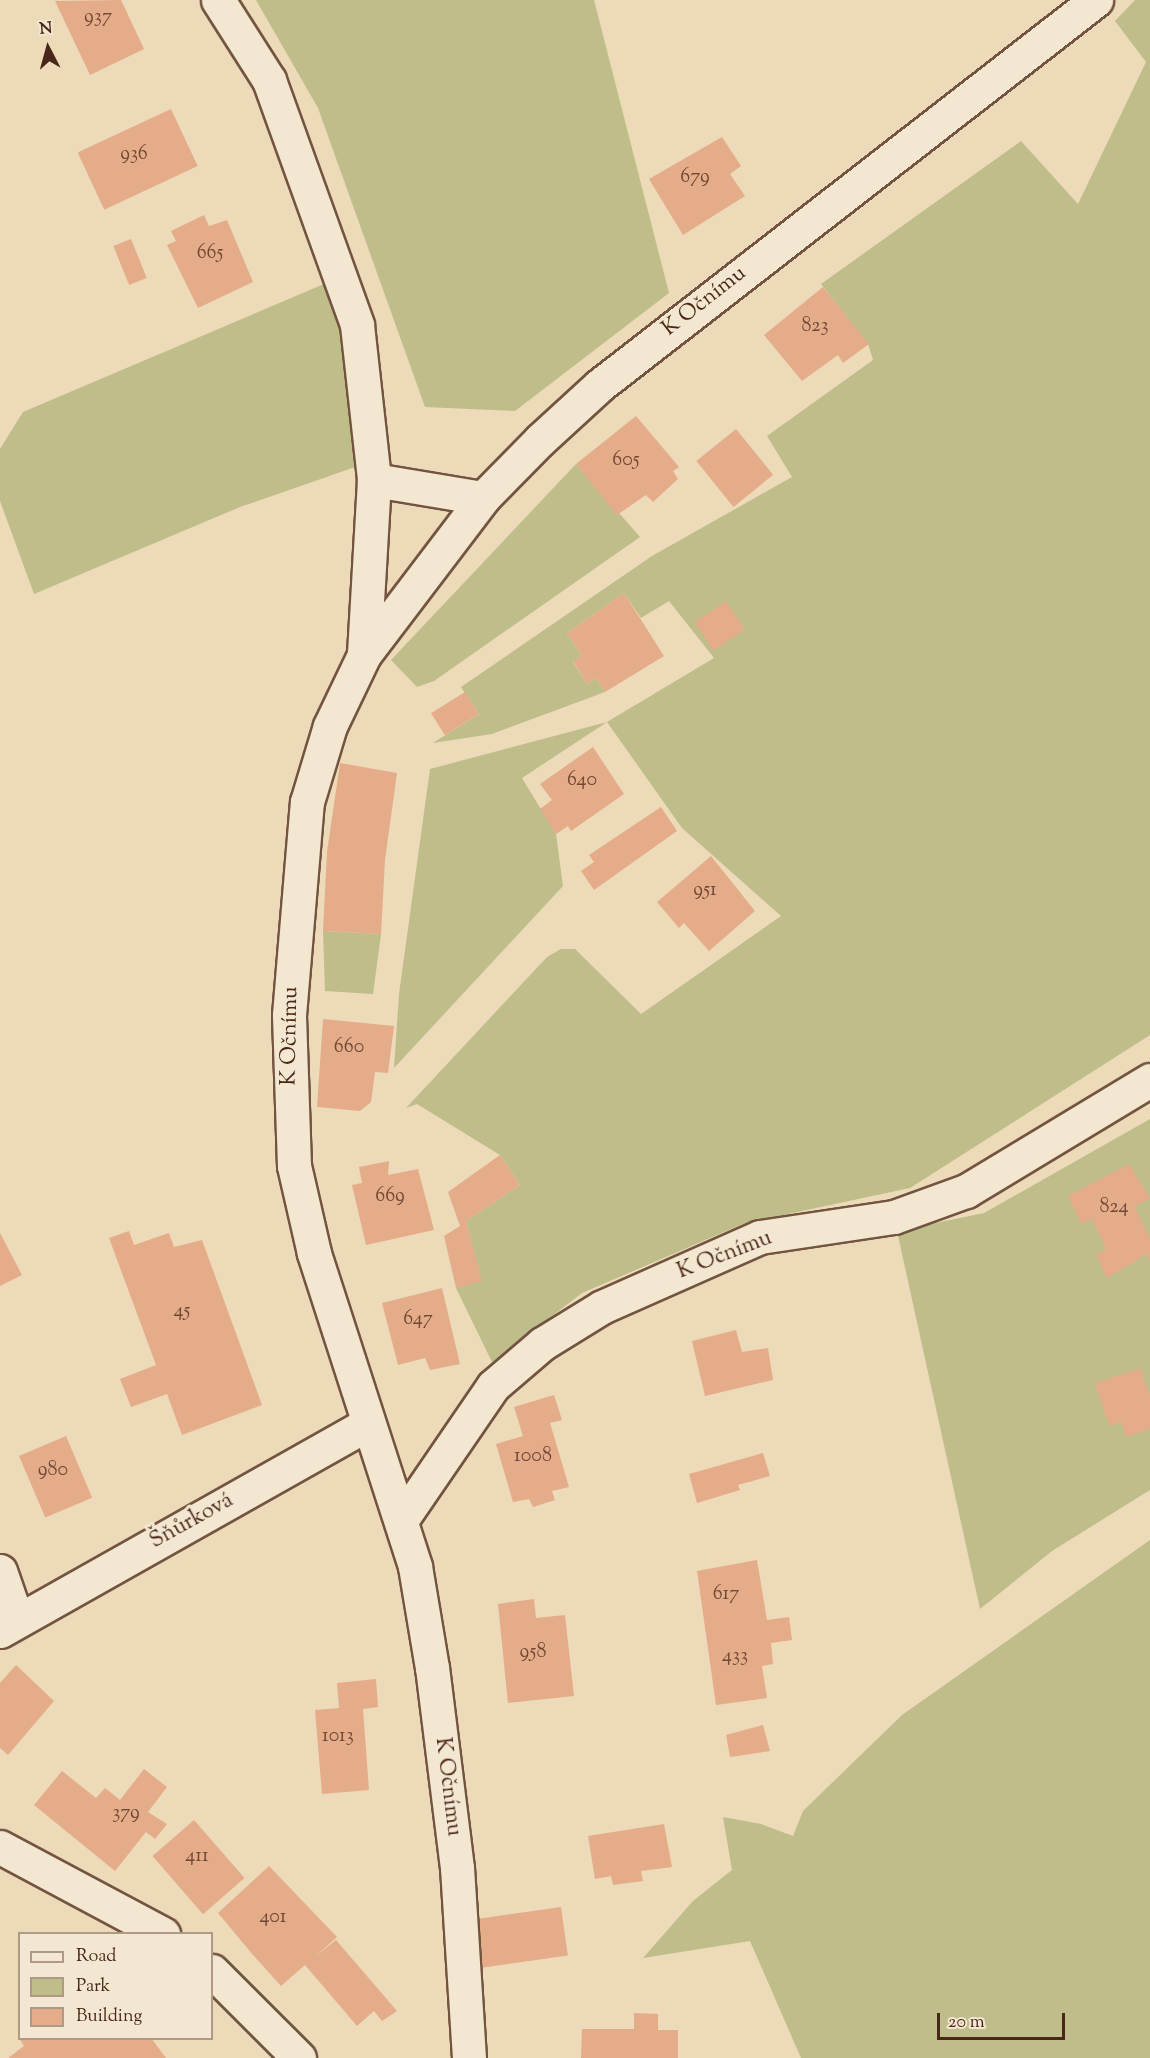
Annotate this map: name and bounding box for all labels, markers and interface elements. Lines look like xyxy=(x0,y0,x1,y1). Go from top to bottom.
house number: 937 xyxy=(84,5,112,29)
text: N xyxy=(39,17,54,42)
north arrow xyxy=(18,18,78,78)
house number: 936 xyxy=(120,142,148,166)
house number: 679 xyxy=(680,165,710,189)
house number: 665 xyxy=(197,241,223,265)
street label: K Očnímu xyxy=(658,261,752,343)
house number: 823 xyxy=(801,314,829,338)
house number: 605 xyxy=(612,448,640,472)
house number: 640 xyxy=(567,768,597,792)
house number: 951 xyxy=(693,878,717,902)
street label: K Očnímu xyxy=(277,986,305,1086)
house number: 660 xyxy=(334,1035,364,1059)
house number: 669 xyxy=(375,1184,405,1208)
house number: 824 xyxy=(1099,1195,1129,1219)
street label: K Očnímu xyxy=(674,1226,776,1286)
house number: 45 xyxy=(174,1299,190,1323)
house number: 647 xyxy=(403,1307,433,1331)
house number: 1008 xyxy=(514,1444,552,1468)
house number: 980 xyxy=(38,1458,68,1482)
street label: Šňůrková xyxy=(146,1488,238,1556)
house number: 617 xyxy=(713,1582,739,1606)
house number: 958 xyxy=(520,1640,546,1664)
house number: 433 xyxy=(722,1644,748,1668)
house number: 1013 xyxy=(322,1724,354,1748)
street label: K Očnímu xyxy=(428,1736,466,1838)
house number: 379 xyxy=(112,1801,140,1825)
house number: 411 xyxy=(185,1844,209,1868)
house number: 401 xyxy=(259,1905,287,1929)
legend xyxy=(18,1932,213,2040)
text: Road xyxy=(76,1944,116,1970)
text: Park xyxy=(76,1974,110,2000)
scale bar xyxy=(940,2001,1068,2039)
text: Building xyxy=(76,2004,142,2030)
text: 20 m xyxy=(948,2010,985,2036)

